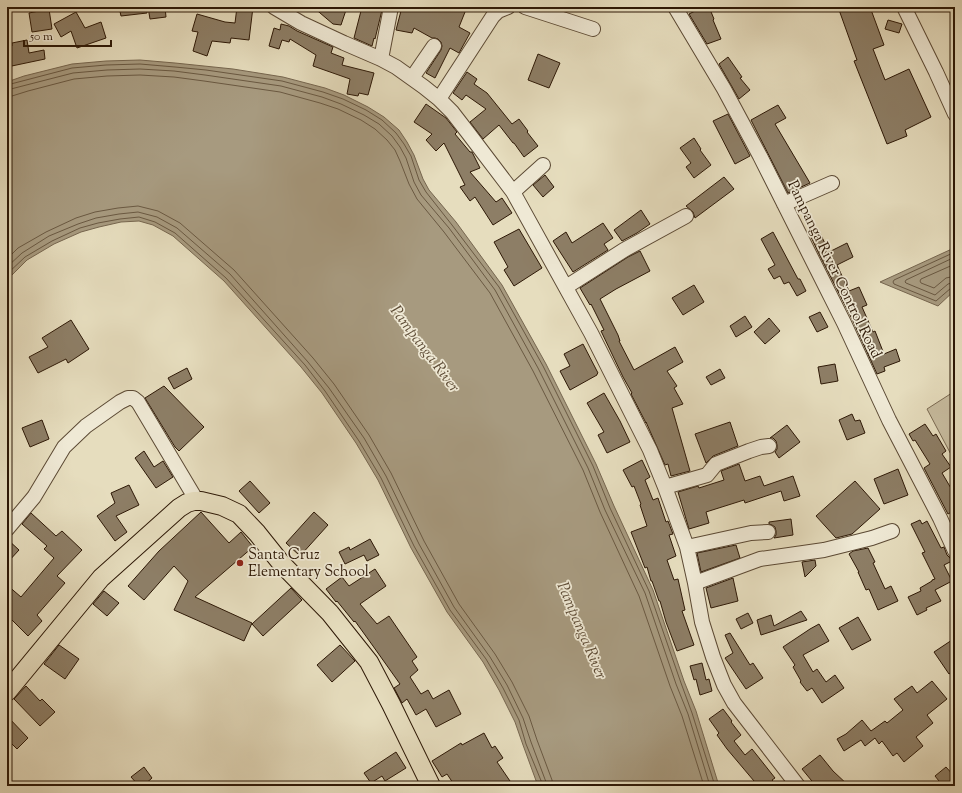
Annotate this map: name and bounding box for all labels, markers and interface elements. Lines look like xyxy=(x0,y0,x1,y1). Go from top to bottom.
scale bar xyxy=(24,22,111,48)
text: 50 m xyxy=(29,28,53,46)
street label: Pampanga River Control Road xyxy=(781,177,886,363)
water label: Pampanga River xyxy=(384,301,465,398)
place label: Santa Cruz Elementary School xyxy=(248,545,369,583)
marker: Santa Cruz Elementary School xyxy=(235,558,245,568)
water label: Pampanga River xyxy=(550,579,612,683)

